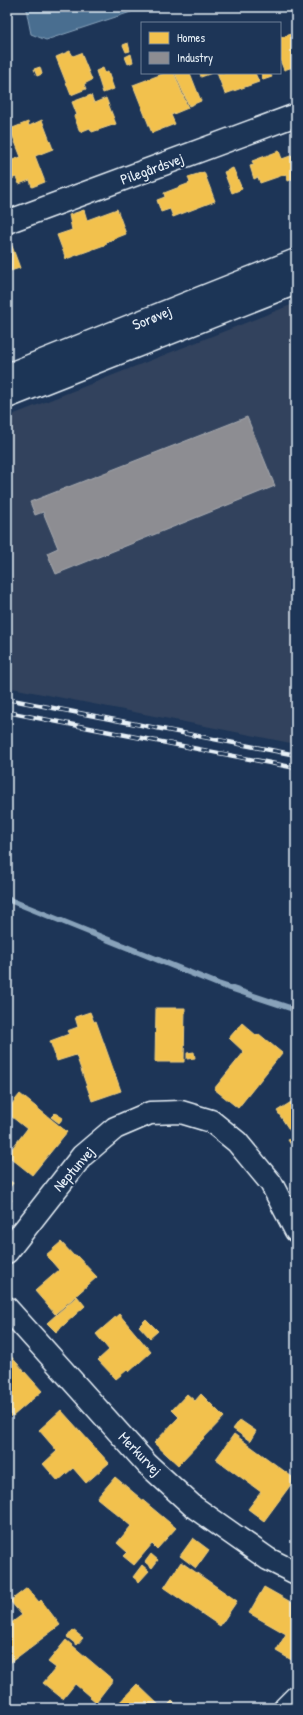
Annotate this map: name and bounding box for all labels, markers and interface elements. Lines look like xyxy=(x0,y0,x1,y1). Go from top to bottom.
legend xyxy=(141,22,281,74)
text: Homes xyxy=(177,29,205,46)
text: Industry xyxy=(177,49,213,66)
street label: Pilegårdsvej xyxy=(117,147,186,190)
street label: Sorøvej xyxy=(129,300,175,335)
street label: Neptunvej xyxy=(48,1141,99,1196)
street label: Merkurvej xyxy=(114,1427,167,1480)

